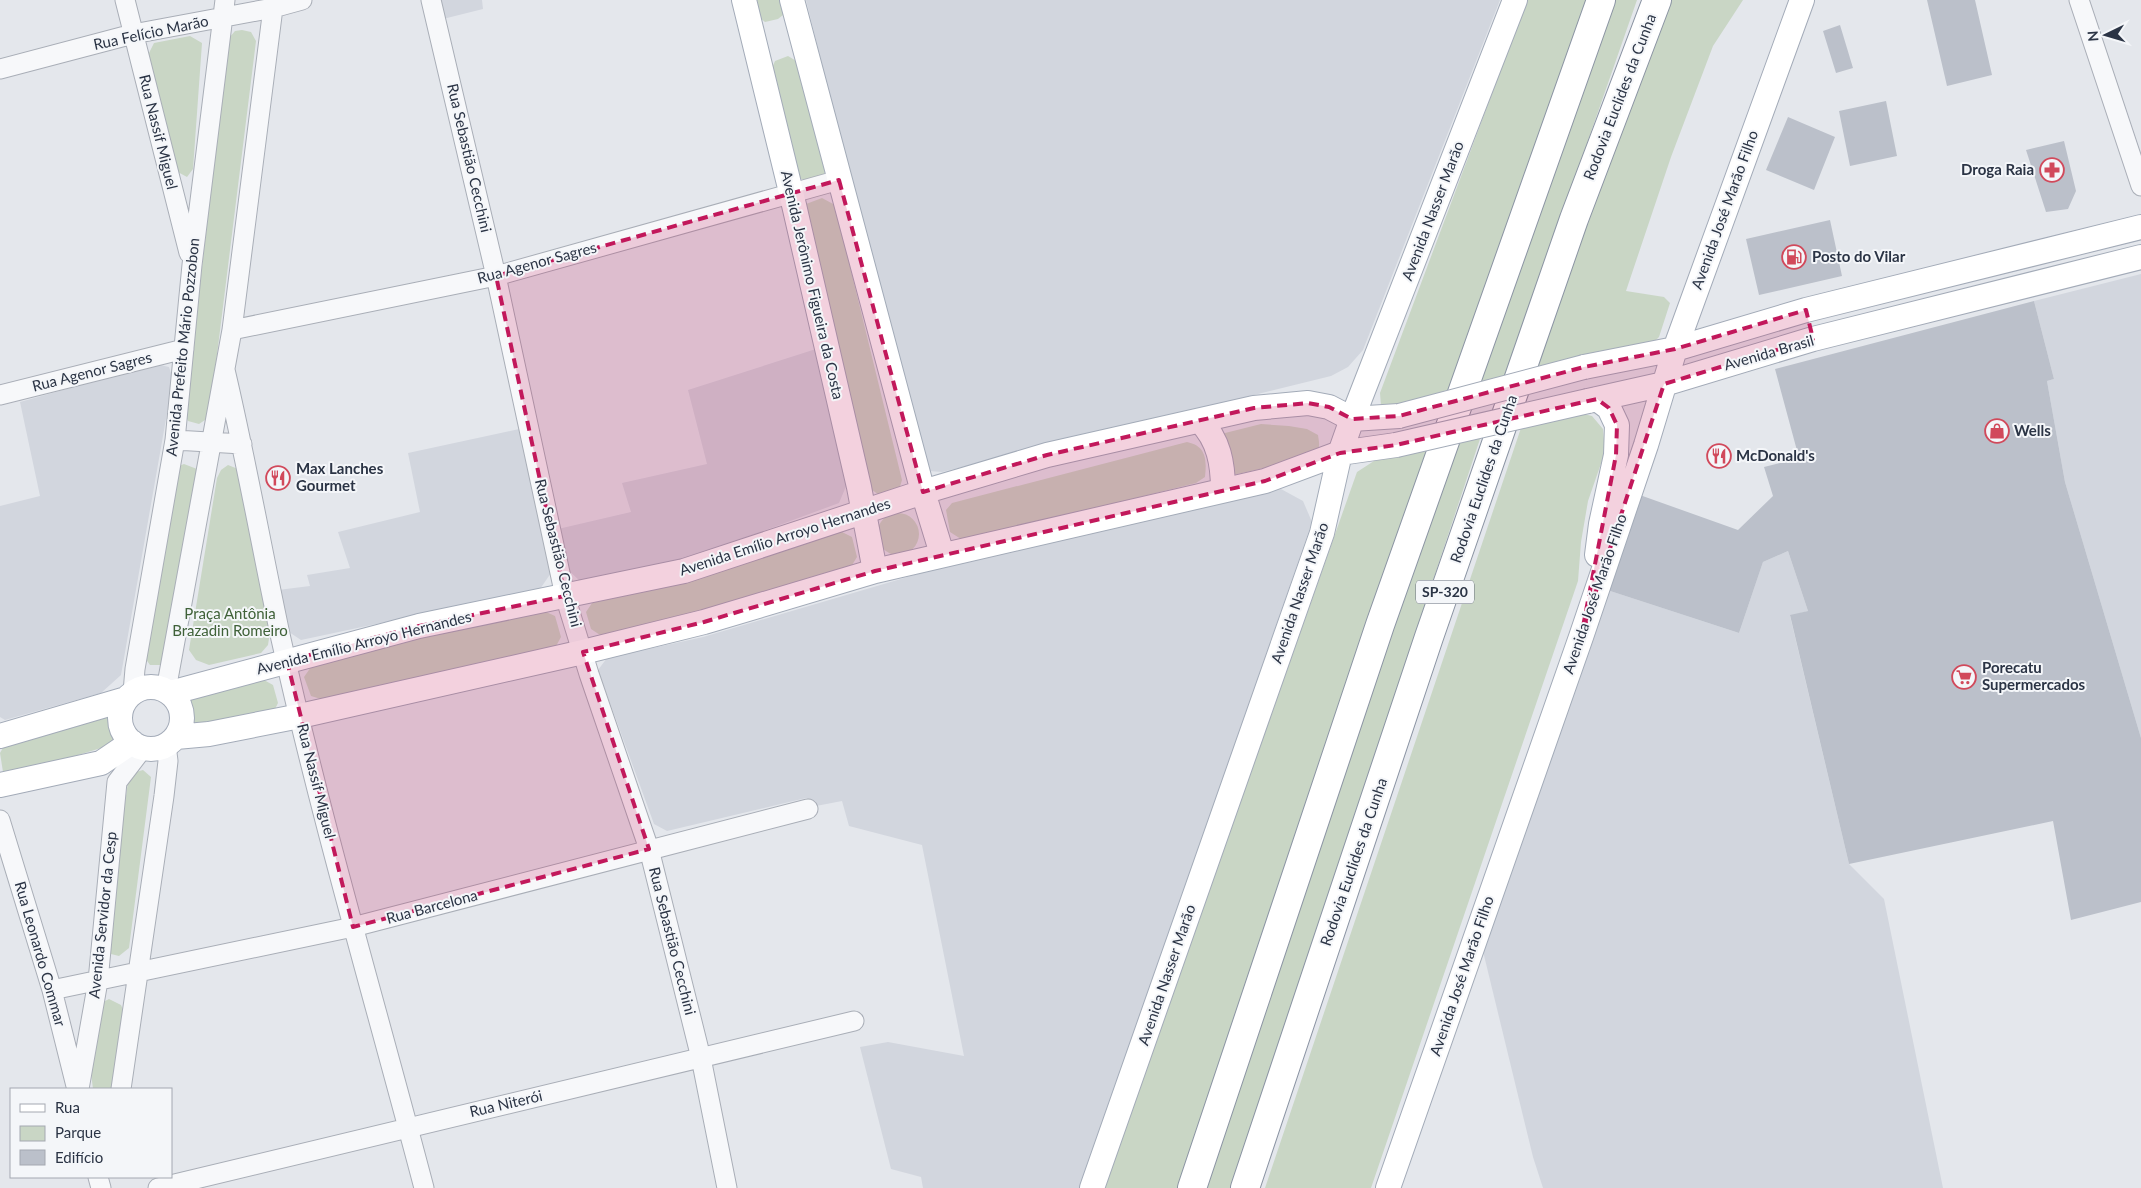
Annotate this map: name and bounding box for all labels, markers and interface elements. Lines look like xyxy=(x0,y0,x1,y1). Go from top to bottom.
north arrow xyxy=(2081,10,2131,60)
street label: Rua Felício Marão xyxy=(92,11,210,53)
street label: Rodovia Euclides da Cunha xyxy=(1579,11,1659,182)
text: N xyxy=(2084,30,2101,42)
street label: Rua Nassif Miguel xyxy=(136,72,182,191)
street label: Rua Sebastião Cecchini xyxy=(444,82,496,234)
street label: Avenida José Marão Filho xyxy=(1687,128,1761,292)
street label: Avenida Nasser Marão xyxy=(1397,138,1467,283)
pharmacy icon: Droga Raia xyxy=(2039,157,2065,183)
place label: Droga Raia xyxy=(1961,160,2034,178)
street label: Avenida Jerônimo Figueira da Costa xyxy=(778,169,848,401)
street label: Avenida Prefeito Mário Pozzobon xyxy=(162,237,202,457)
street label: Rua Agenor Sagres xyxy=(475,237,598,287)
fuel station icon: Posto do Vilar xyxy=(1781,244,1807,270)
place label: Posto do Vilar xyxy=(1812,247,1906,265)
street label: Avenida Brasil xyxy=(1722,331,1816,373)
street label: Rua Agenor Sagres xyxy=(30,347,153,395)
street label: Rodovia Euclides da Cunha xyxy=(1446,392,1520,565)
shop icon: Wells xyxy=(1984,418,2010,444)
place label: Wells xyxy=(2014,421,2051,439)
restaurant icon: McDonald's xyxy=(1706,443,1732,469)
place label: McDonald's xyxy=(1736,446,1815,464)
place label: Max Lanches Gourmet xyxy=(296,459,384,494)
restaurant icon: Max Lanches Gourmet xyxy=(265,465,291,491)
street label: Rua Sebastião Cecchini xyxy=(532,477,586,629)
street label: Avenida Emílio Arroyo Hernandes xyxy=(677,493,892,579)
street label: Avenida José Marão Filho xyxy=(1558,511,1630,676)
street label: Avenida Nasser Marão xyxy=(1266,520,1332,665)
road number: SP-320 xyxy=(1416,580,1474,604)
park label: Praça Antônia Brazadin Romeiro xyxy=(172,604,288,639)
street label: Avenida Emílio Arroyo Hernandes xyxy=(254,607,473,677)
place label: Porecatu Supermercados xyxy=(1982,658,2086,693)
supermarket icon: Porecatu Supermercados xyxy=(1951,664,1977,690)
street label: Rua Nassif Miguel xyxy=(294,721,340,840)
street label: Rodovia Euclides da Cunha xyxy=(1316,775,1390,948)
street label: Avenida Servidor da Cesp xyxy=(84,831,120,999)
street label: Rua Sebastião Cecchini xyxy=(646,865,700,1017)
street label: Rua Leonardo Commar xyxy=(12,879,70,1029)
street label: Rua Barcelona xyxy=(384,885,479,927)
street label: Avenida José Marão Filho xyxy=(1425,893,1497,1058)
street label: Avenida Nasser Marão xyxy=(1133,902,1199,1047)
street label: Rua Niterói xyxy=(468,1086,544,1120)
legend xyxy=(10,1088,172,1178)
text: Rua xyxy=(55,1098,80,1116)
text: Parque xyxy=(55,1123,101,1141)
text: Edifício xyxy=(55,1148,103,1166)

